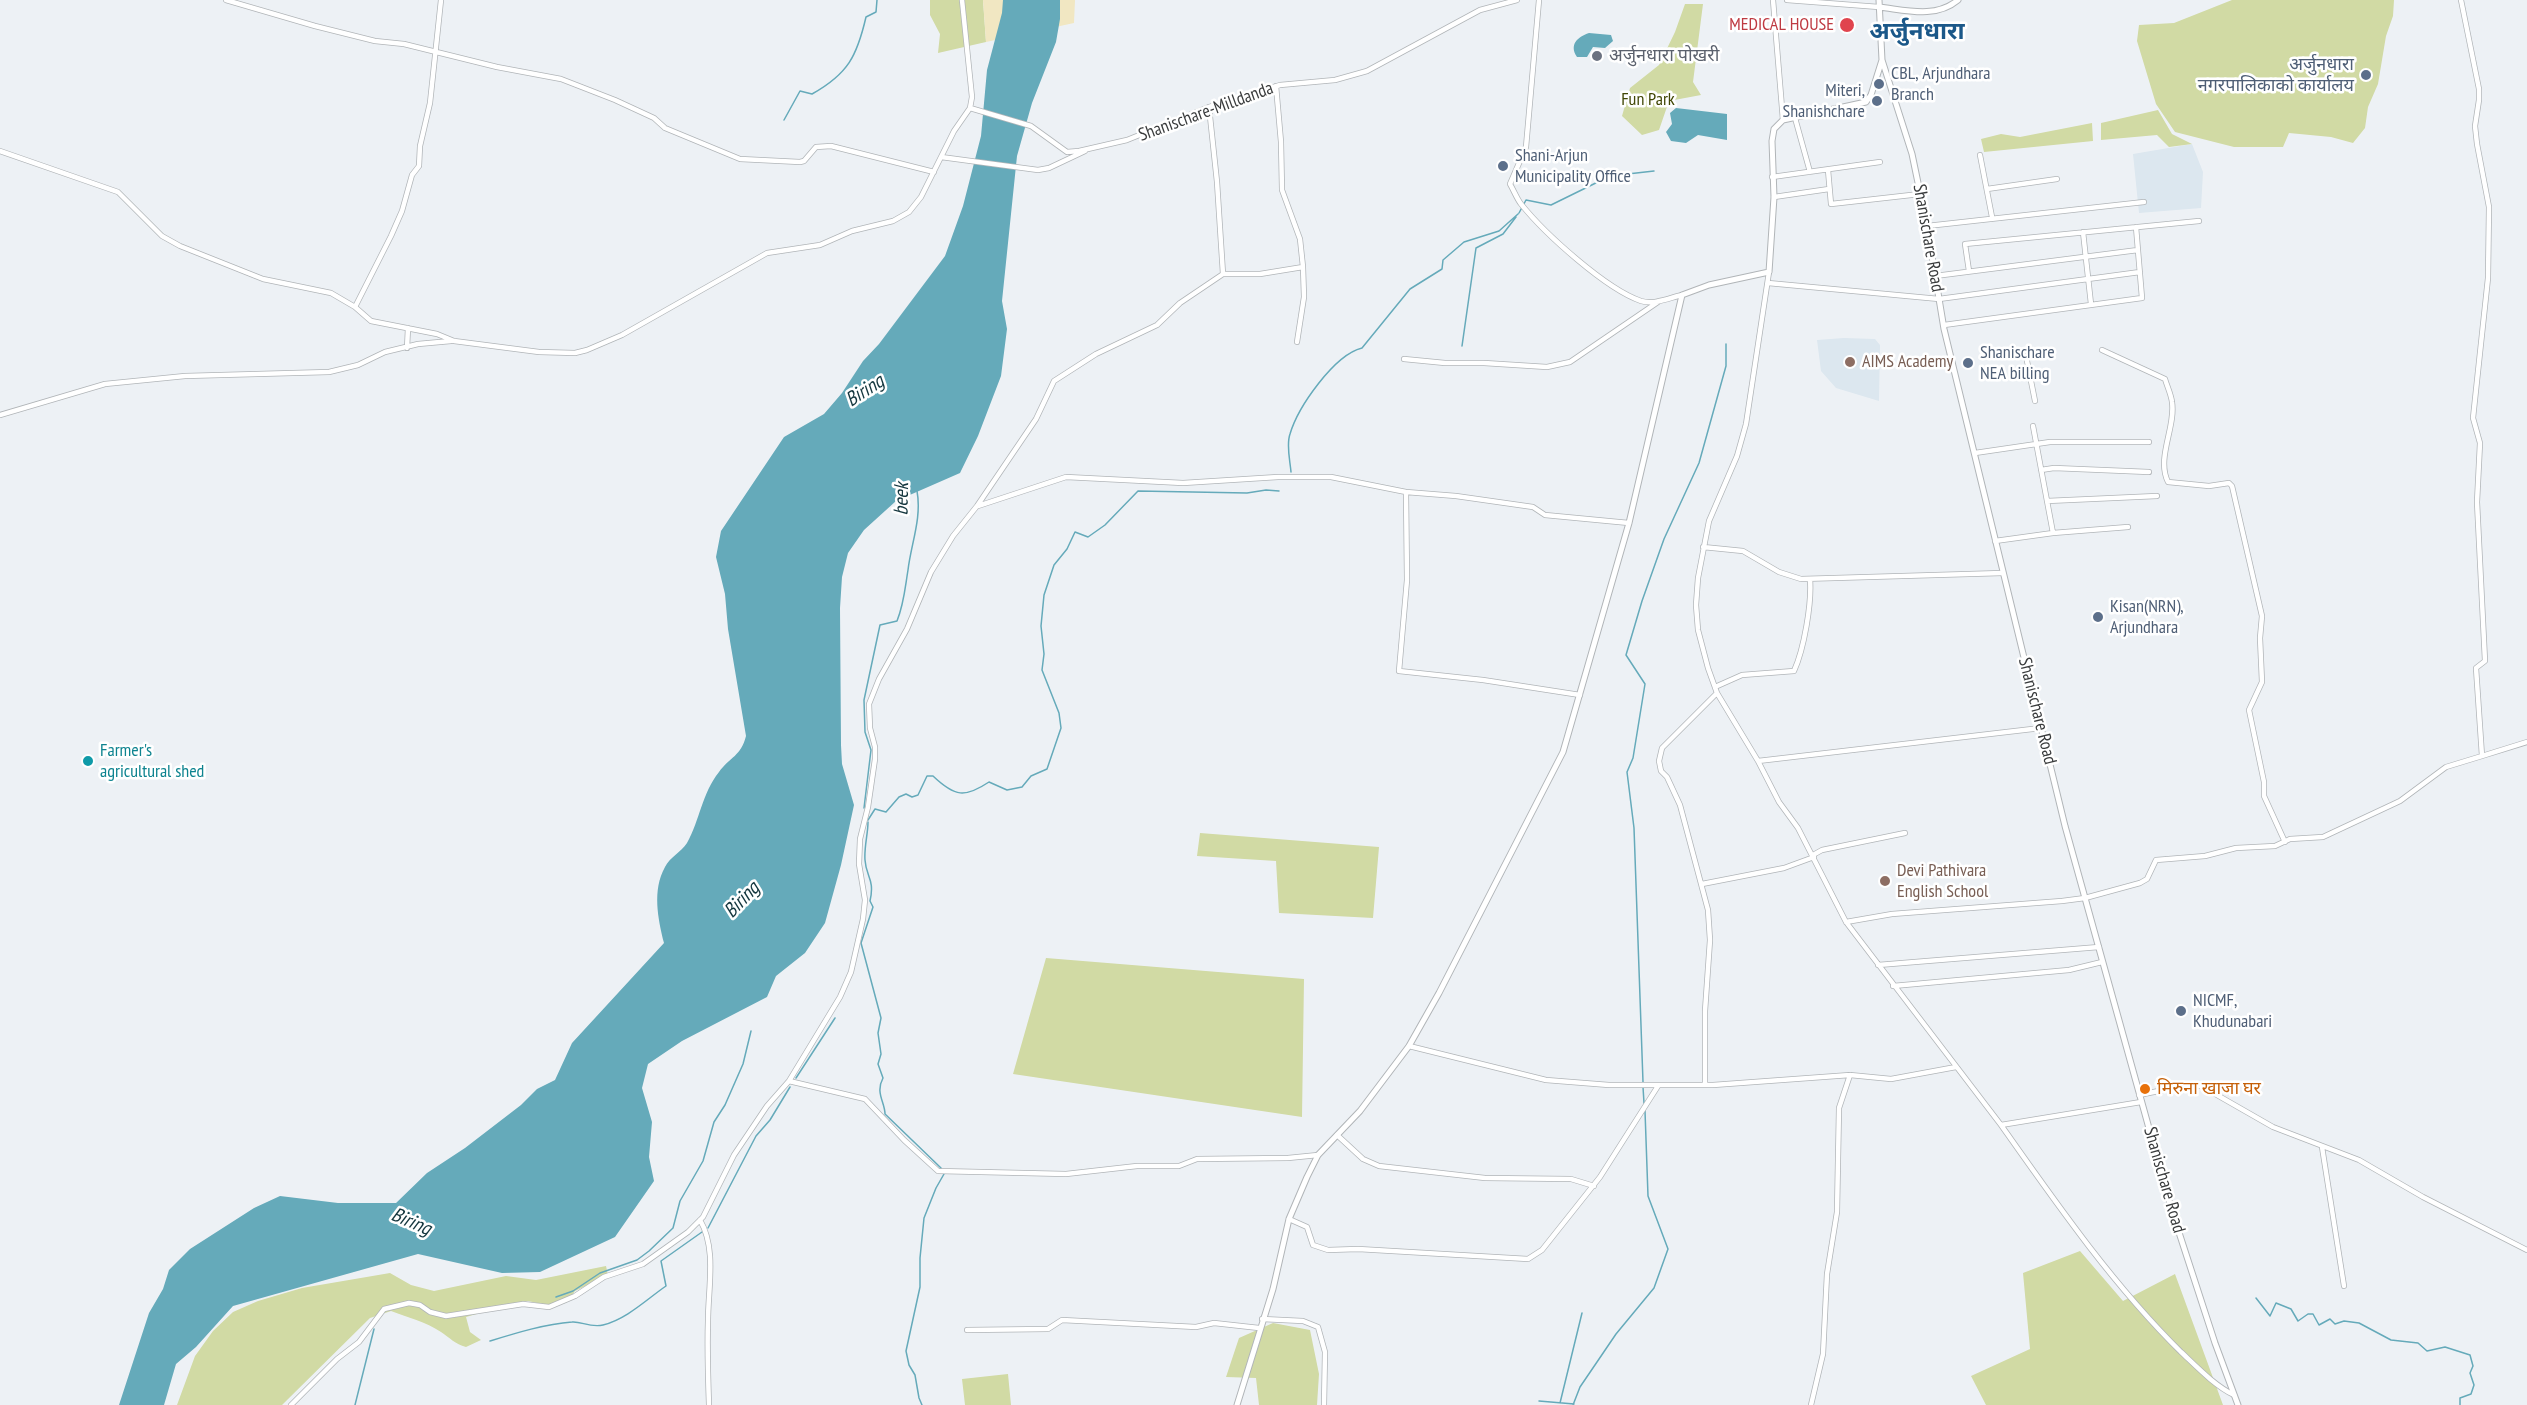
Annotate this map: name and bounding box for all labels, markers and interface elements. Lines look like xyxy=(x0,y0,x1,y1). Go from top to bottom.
place label: MEDICAL HOUSE xyxy=(1729,14,1834,36)
marker: MEDICAL HOUSE xyxy=(1838,16,1856,34)
district label: अर्जुनधारा xyxy=(1869,18,1965,46)
place label: अर्जुनधारा पोखरी xyxy=(1609,45,1719,67)
marker: अर्जुनधारा पोखरी xyxy=(1590,49,1604,63)
place label: अर्जुनधारा नगरपालिकाको कार्यालय xyxy=(2198,54,2354,97)
place label: CBL, Arjundhara Branch xyxy=(1891,63,1990,106)
marker: अर्जुनधारा नगरपालिकाको कार्यालय xyxy=(2359,68,2373,82)
marker: CBL, Arjundhara Branch xyxy=(1872,77,1886,91)
street label: Shanischare-Milldanda xyxy=(1136,78,1276,146)
place label: Miteri, Shanishchare xyxy=(1782,80,1865,122)
park label: Fun Park xyxy=(1621,89,1675,111)
marker: Miteri, Shanishchare xyxy=(1870,94,1884,108)
place label: Shani-Arjun Municipality Office xyxy=(1515,145,1631,188)
marker: Shani-Arjun Municipality Office xyxy=(1496,159,1510,173)
street label: Shanischare Road xyxy=(1908,182,1948,294)
place label: Shanischare NEA billing xyxy=(1980,342,2055,385)
place label: AIMS Academy xyxy=(1862,351,1953,373)
marker: AIMS Academy xyxy=(1843,355,1857,369)
marker: Shanischare NEA billing xyxy=(1961,356,1975,370)
water label: Biring xyxy=(841,370,889,412)
water label: beek xyxy=(890,482,914,516)
place label: Kisan(NRN), Arjundhara xyxy=(2110,596,2184,638)
marker: Kisan(NRN), Arjundhara xyxy=(2091,610,2105,624)
street label: Shanischare Road xyxy=(2013,655,2061,767)
place label: Farmer's agricultural shed xyxy=(100,740,204,783)
marker: Farmer's agricultural shed xyxy=(81,754,95,768)
place label: Devi Pathivara English School xyxy=(1897,860,1988,902)
marker: Devi Pathivara English School xyxy=(1878,874,1892,888)
water label: Biring xyxy=(719,877,765,923)
place label: NICMF, Khudunabari xyxy=(2193,990,2272,1032)
marker: NICMF, Khudunabari xyxy=(2174,1004,2188,1018)
place label: मिरुना खाजा घर xyxy=(2157,1078,2261,1100)
marker: मिरुना खाजा घर xyxy=(2138,1082,2152,1096)
street label: Shanischare Road xyxy=(2139,1125,2189,1235)
water label: Biring xyxy=(387,1203,435,1241)

